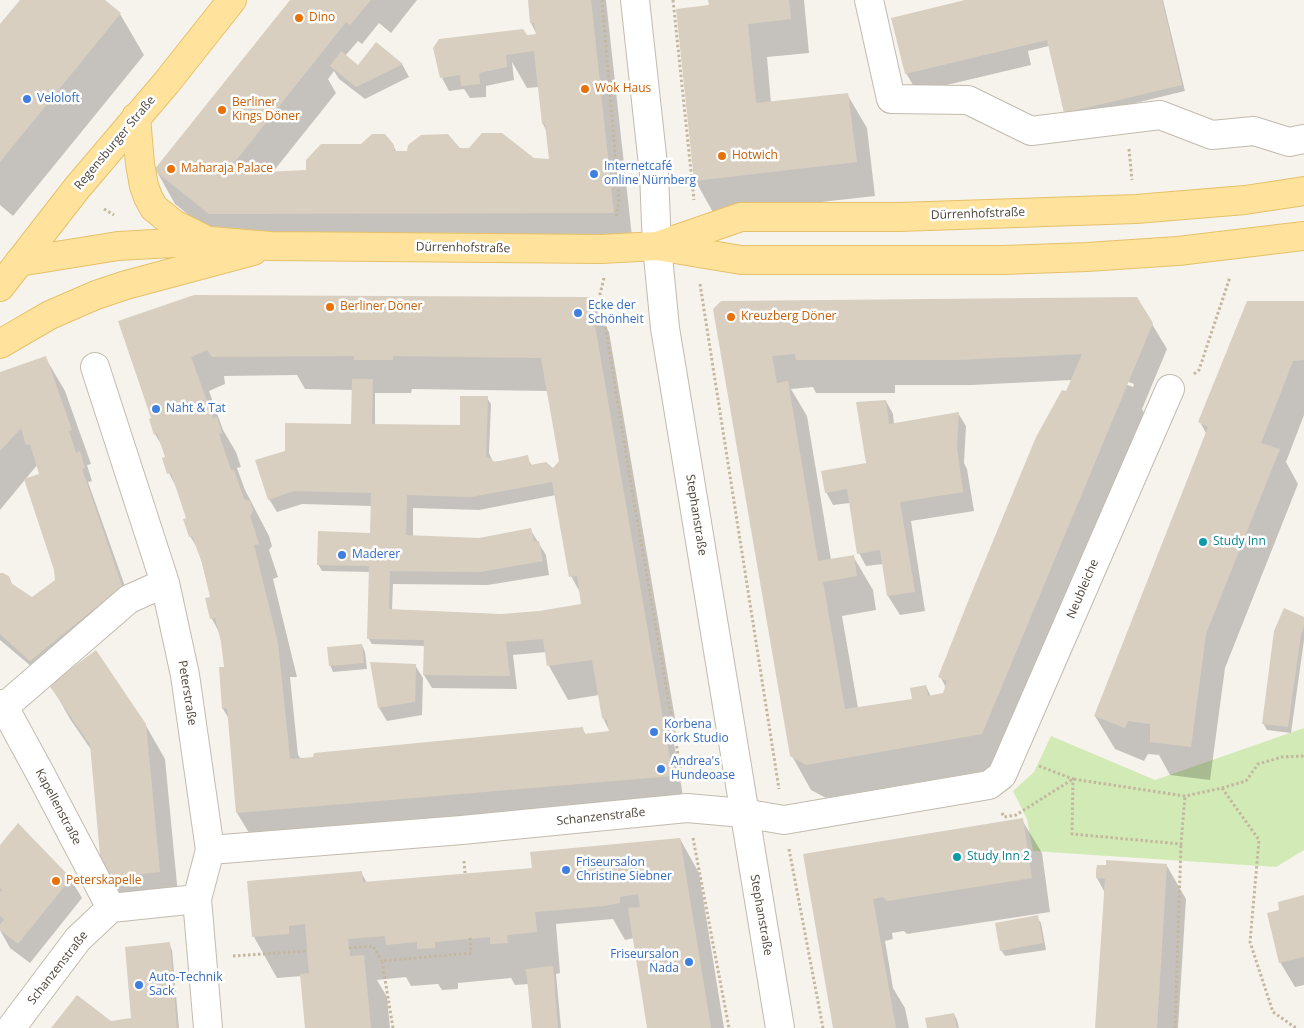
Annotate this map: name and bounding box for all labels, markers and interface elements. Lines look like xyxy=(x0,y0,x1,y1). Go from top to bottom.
place label: Dino xyxy=(309,11,335,25)
marker: Dino xyxy=(293,12,305,24)
place label: Wok Haus xyxy=(595,82,651,96)
marker: Wok Haus xyxy=(579,83,591,95)
place label: Veloloft xyxy=(37,92,80,106)
marker: Veloloft xyxy=(21,93,33,105)
street label: Regensburger Straße xyxy=(72,93,158,193)
place label: Berliner Kings Döner xyxy=(232,96,300,124)
marker: Berliner Kings Döner xyxy=(216,104,228,116)
place label: Hotwich xyxy=(732,149,778,163)
marker: Hotwich xyxy=(716,150,728,162)
place label: Internetcafé online Nürnberg xyxy=(604,160,696,188)
place label: Maharaja Palace xyxy=(181,162,273,176)
marker: Maharaja Palace xyxy=(165,163,177,175)
marker: Internetcafé online Nürnberg xyxy=(588,168,600,180)
street label: Dürrenhofstraße xyxy=(931,205,1025,223)
street label: Dürrenhofstraße xyxy=(416,240,510,256)
place label: Ecke der Schönheit xyxy=(588,299,644,327)
place label: Berliner Döner xyxy=(340,300,422,314)
marker: Berliner Döner xyxy=(324,301,336,313)
marker: Ecke der Schönheit xyxy=(572,307,584,319)
place label: Kreuzberg Döner xyxy=(741,310,837,324)
marker: Kreuzberg Döner xyxy=(725,311,737,323)
place label: Naht & Tat xyxy=(166,402,226,416)
marker: Naht & Tat xyxy=(150,403,162,415)
street label: Stephanstraße xyxy=(682,473,710,557)
place label: Study Inn xyxy=(1213,535,1266,549)
marker: Study Inn xyxy=(1197,536,1209,548)
place label: Maderer xyxy=(352,548,400,562)
marker: Maderer xyxy=(336,549,348,561)
street label: Neubleiche xyxy=(1064,557,1102,621)
street label: Peterstraße xyxy=(175,659,199,727)
place label: Korbena Kork Studio xyxy=(664,718,729,746)
marker: Korbena Kork Studio xyxy=(648,726,660,738)
place label: Andrea's Hundeoase xyxy=(671,755,735,783)
marker: Andrea's Hundeoase xyxy=(655,763,667,775)
street label: Kapellenstraße xyxy=(32,767,84,847)
street label: Schanzenstraße xyxy=(556,805,646,829)
place label: Study Inn 2 xyxy=(967,850,1030,864)
marker: Study Inn 2 xyxy=(951,851,963,863)
place label: Friseursalon Christine Siebner xyxy=(576,856,672,884)
marker: Friseursalon Christine Siebner xyxy=(560,864,572,876)
street label: Stephanstraße xyxy=(747,873,775,957)
place label: Peterskapelle xyxy=(66,874,141,888)
marker: Peterskapelle xyxy=(50,875,62,887)
street label: Schanzenstraße xyxy=(25,928,91,1008)
place label: Friseursalon Nada xyxy=(610,948,679,976)
marker: Friseursalon Nada xyxy=(683,956,695,968)
place label: Auto-Technik Sack xyxy=(149,971,222,999)
marker: Auto-Technik Sack xyxy=(133,979,145,991)

